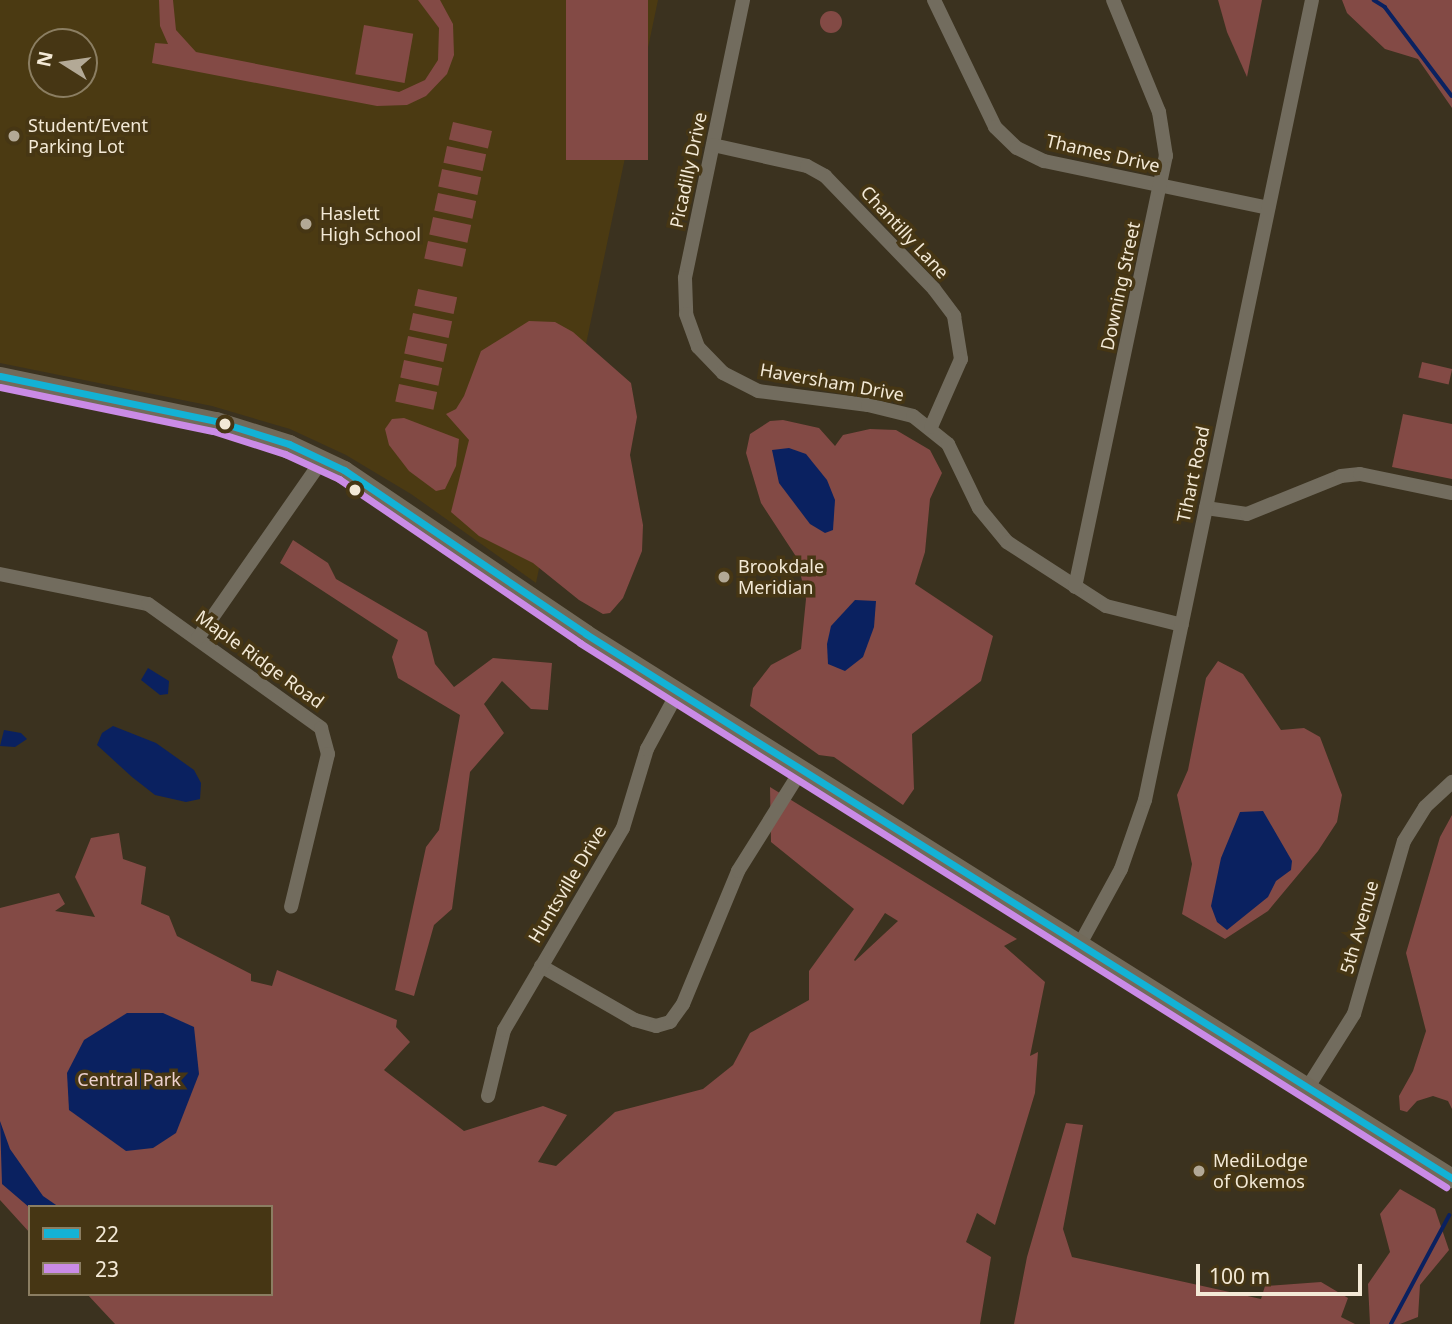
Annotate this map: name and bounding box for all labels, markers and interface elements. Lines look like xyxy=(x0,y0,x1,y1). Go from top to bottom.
north arrow xyxy=(28,28,98,98)
text: N xyxy=(30,49,59,69)
street label: Picadilly Drive xyxy=(665,110,711,230)
place label: Student/Event Parking Lot xyxy=(28,115,148,158)
marker: Student/Event Parking Lot xyxy=(6,128,22,144)
street label: Thames Drive xyxy=(1044,129,1162,177)
street label: Chantilly Lane xyxy=(857,181,953,283)
place label: Haslett High School xyxy=(320,203,421,246)
marker: Haslett High School xyxy=(298,216,314,232)
street label: Downing Street xyxy=(1096,220,1144,352)
street label: Haversham Drive xyxy=(758,359,906,405)
unlabelled marker xyxy=(218,417,232,431)
street label: Tihart Road xyxy=(1172,424,1214,524)
unlabelled marker xyxy=(348,483,362,497)
place label: Brookdale Meridian xyxy=(738,556,824,598)
marker: Brookdale Meridian xyxy=(716,569,732,585)
street label: Maple Ridge Road xyxy=(192,605,328,713)
street label: Huntsville Drive xyxy=(523,821,611,947)
street label: 5th Avenue xyxy=(1335,878,1383,976)
park label: Central Park xyxy=(77,1068,181,1090)
place label: MediLodge of Okemos xyxy=(1213,1150,1308,1192)
marker: MediLodge of Okemos xyxy=(1191,1163,1207,1179)
legend xyxy=(28,1205,273,1296)
text: 22 xyxy=(95,1220,119,1248)
scale bar xyxy=(1200,1250,1366,1294)
text: 23 xyxy=(95,1255,119,1283)
text: 100 m xyxy=(1209,1262,1270,1290)

